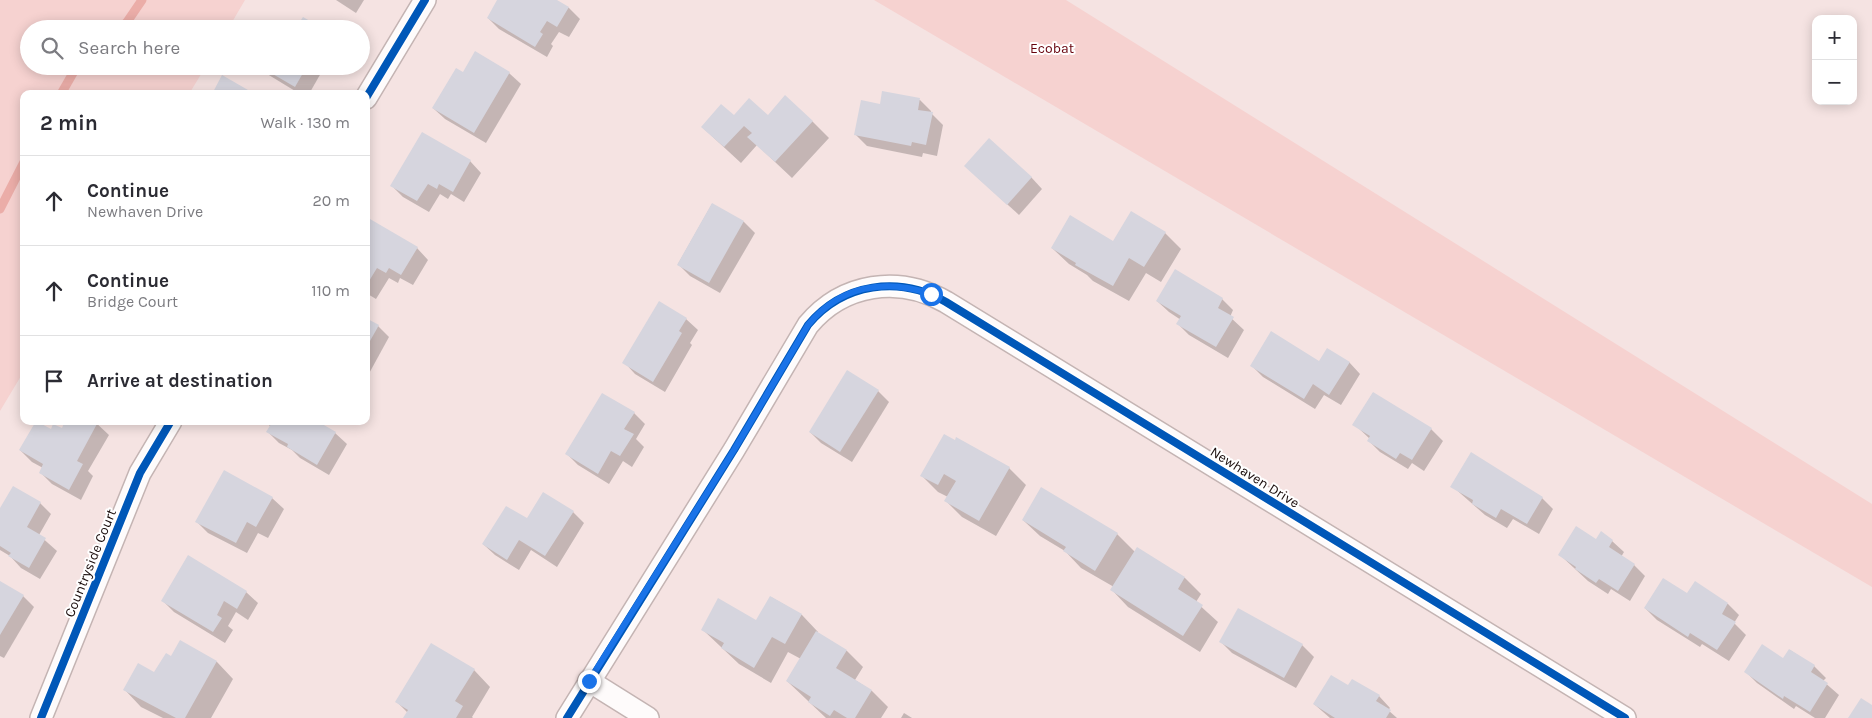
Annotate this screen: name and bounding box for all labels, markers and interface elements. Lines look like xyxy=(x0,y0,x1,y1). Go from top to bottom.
map controls xyxy=(1812,15,1857,105)
button: + xyxy=(1812,15,1857,60)
search box xyxy=(20,20,370,75)
icon: search xyxy=(38,34,66,62)
text: Search here xyxy=(78,37,180,59)
park label: Ecobat xyxy=(1030,40,1074,57)
button: − xyxy=(1812,60,1857,105)
text: 2 min xyxy=(40,111,98,135)
text: Walk · 130 m xyxy=(260,113,350,132)
text: Continue xyxy=(87,180,169,202)
icon: ahead xyxy=(40,187,68,215)
text: 20 m xyxy=(312,191,350,210)
text: Newhaven Drive xyxy=(87,202,203,221)
text: Continue xyxy=(87,270,169,292)
icon: ahead xyxy=(40,277,68,305)
text: 110 m xyxy=(311,281,350,300)
route start xyxy=(920,283,943,306)
text: Bridge Court xyxy=(87,292,178,311)
icon: arrive xyxy=(40,367,68,395)
text: Arrive at destination xyxy=(87,370,273,392)
street label: Newhaven Drive xyxy=(1207,443,1302,512)
street label: Countryside Court xyxy=(61,507,120,620)
route end xyxy=(578,670,601,693)

